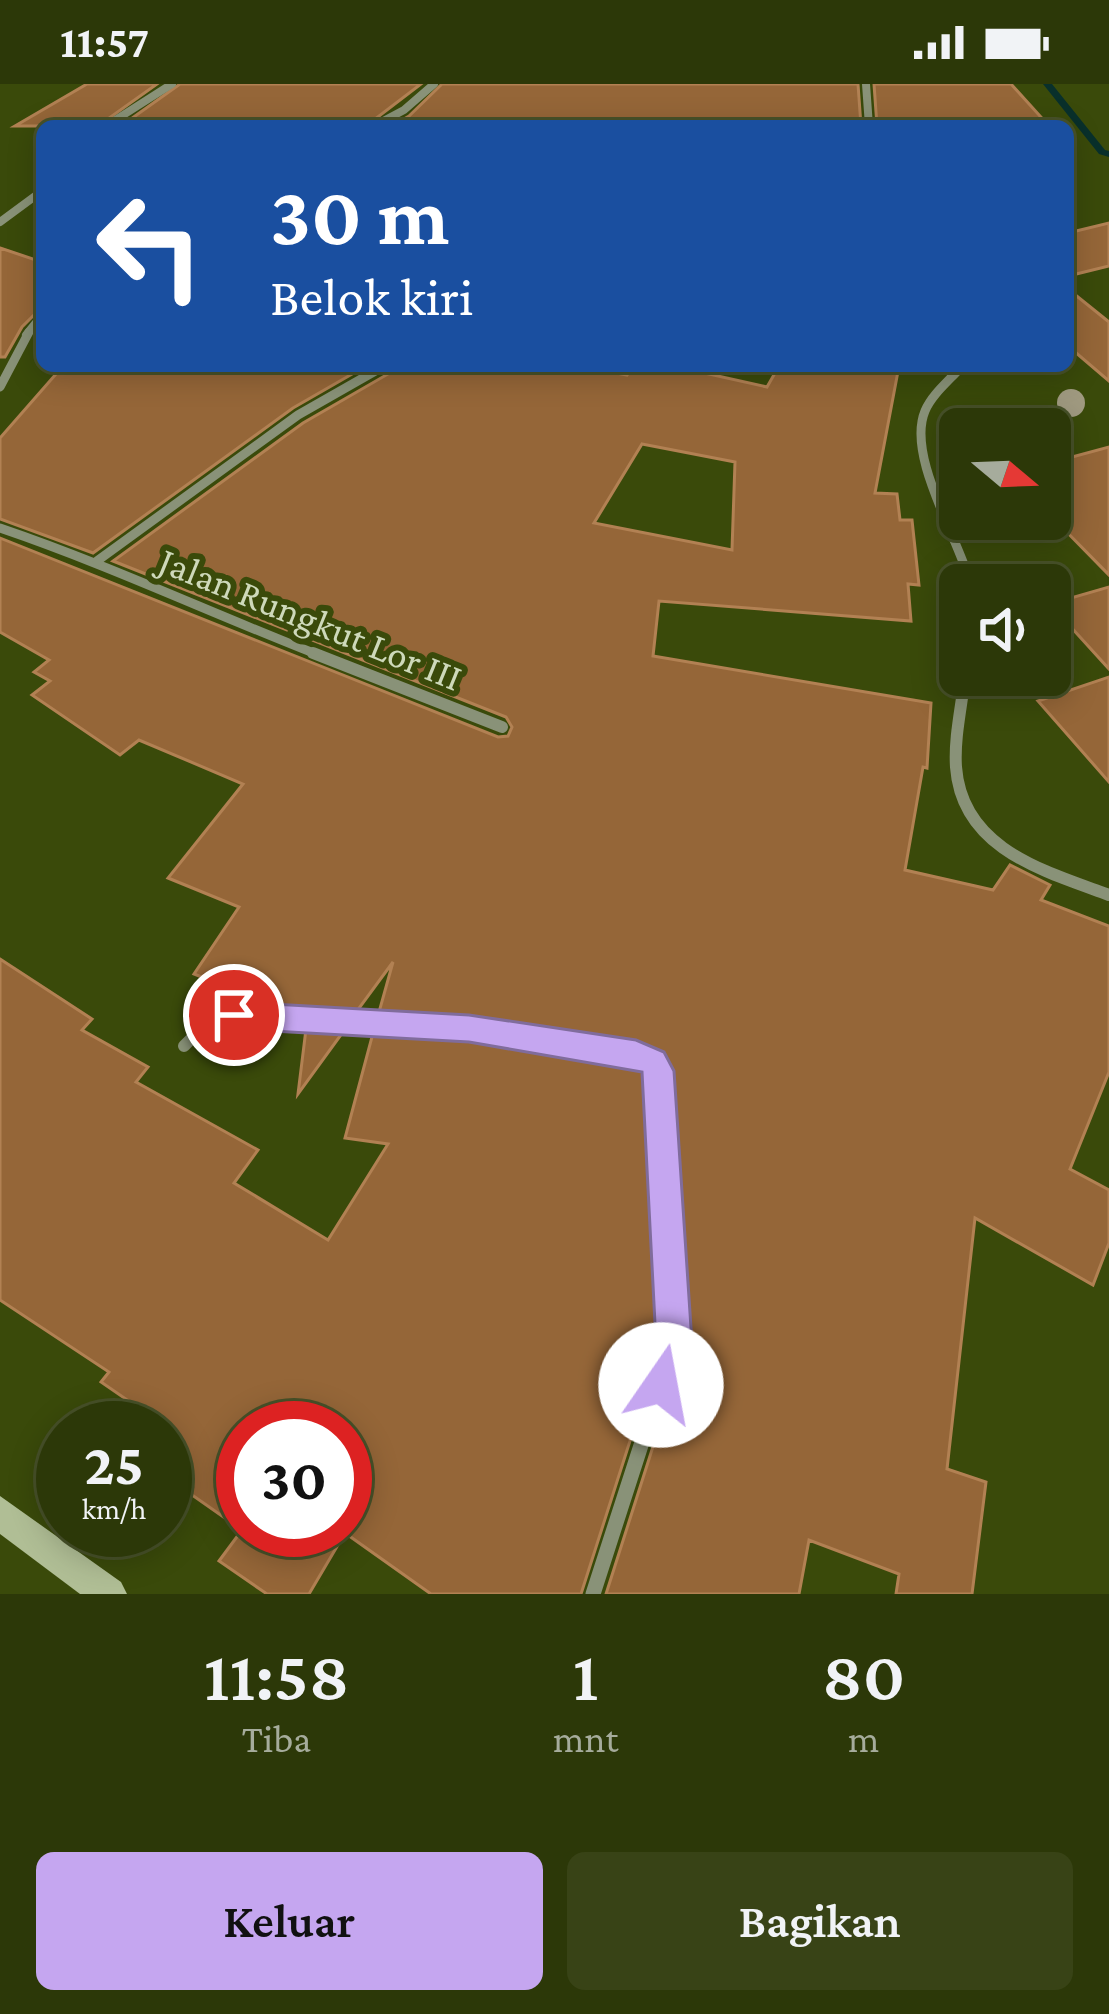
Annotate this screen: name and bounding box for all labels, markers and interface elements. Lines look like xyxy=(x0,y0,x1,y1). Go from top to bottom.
text: 11:57 xyxy=(60,17,149,67)
icon: left xyxy=(72,168,228,324)
text: 30 m xyxy=(270,169,449,262)
text: Belok kiri xyxy=(270,267,473,327)
north arrow xyxy=(939,408,1071,540)
map controls xyxy=(939,408,1071,696)
street label: Jalan Rungkut Lor III xyxy=(150,537,468,700)
button: sound xyxy=(939,564,1071,696)
pin xyxy=(183,964,285,1066)
icon: arrive xyxy=(201,982,267,1048)
position arrow xyxy=(598,1322,724,1448)
speed limit sign: 30 xyxy=(216,1401,372,1557)
text: 25 xyxy=(84,1430,144,1497)
text: km/h xyxy=(82,1492,146,1525)
text: 11:58 xyxy=(204,1635,349,1715)
text: 1 xyxy=(573,1635,599,1715)
text: 80 xyxy=(822,1635,905,1715)
text: Tiba xyxy=(242,1717,311,1760)
text: mnt xyxy=(553,1717,618,1760)
text: m xyxy=(848,1717,879,1760)
button: Keluar xyxy=(36,1852,543,1990)
button: Bagikan xyxy=(567,1852,1073,1990)

